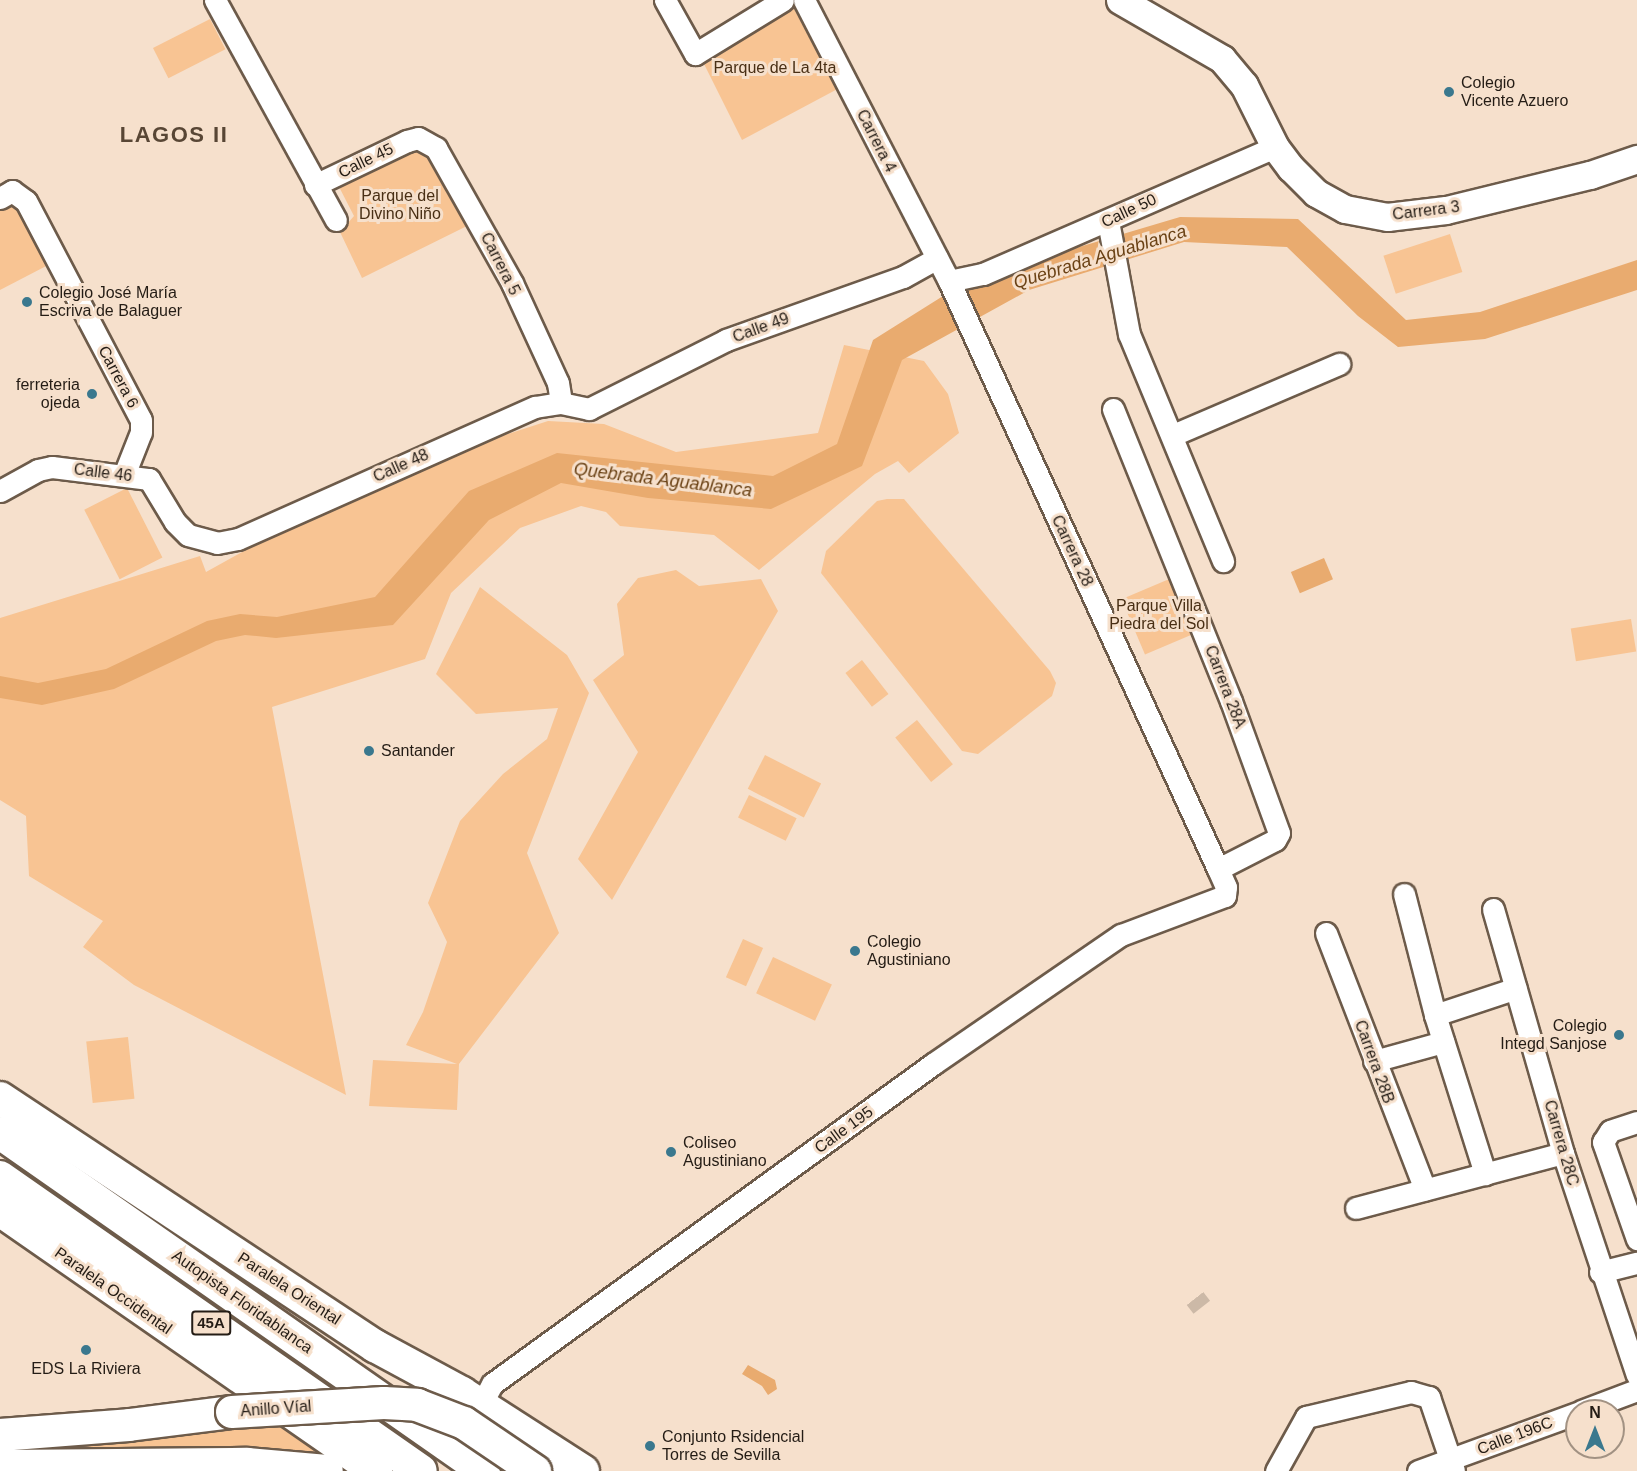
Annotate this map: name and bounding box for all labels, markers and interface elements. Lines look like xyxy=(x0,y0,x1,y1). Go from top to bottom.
park label: Parque de La 4ta xyxy=(714,58,836,78)
place label: Colegio Vicente Azuero xyxy=(1461,73,1569,111)
marker: Colegio Vicente Azuero xyxy=(1442,85,1456,99)
street label: Carrera 4 xyxy=(852,107,900,175)
district label: LAGOS II xyxy=(120,122,228,148)
street label: Calle 45 xyxy=(335,140,397,182)
park label: Parque del Divino Niño xyxy=(359,186,441,224)
street label: Calle 50 xyxy=(1098,190,1160,232)
street label: Carrera 3 xyxy=(1391,197,1461,225)
water label: Quebrada Aguablanca xyxy=(1011,220,1189,294)
street label: Carrera 5 xyxy=(476,230,524,298)
place label: Colegio José María Escriva de Balaguer xyxy=(39,283,182,321)
marker: Colegio José María Escriva de Balaguer xyxy=(20,295,34,309)
street label: Calle 49 xyxy=(730,309,792,347)
street label: Carrera 6 xyxy=(94,343,142,411)
place label: ferreteria ojeda xyxy=(16,375,80,413)
marker: ferreteria ojeda xyxy=(85,387,99,401)
street label: Calle 48 xyxy=(370,445,432,487)
water label: Quebrada Aguablanca xyxy=(572,458,754,502)
street label: Calle 46 xyxy=(73,460,133,486)
street label: Carrera 28 xyxy=(1047,512,1097,590)
park label: Parque Villa Piedra del Sol xyxy=(1109,596,1209,634)
street label: Carrera 28A xyxy=(1200,643,1250,731)
place label: Santander xyxy=(381,741,455,761)
marker: Santander xyxy=(362,744,376,758)
place label: Colegio Agustiniano xyxy=(867,932,951,970)
marker: Colegio Agustiniano xyxy=(848,944,862,958)
place label: Colegio Integd Sanjose xyxy=(1500,1016,1607,1054)
street label: Carrera 28B xyxy=(1350,1018,1398,1106)
marker: Colegio Integd Sanjose xyxy=(1612,1028,1626,1042)
street label: Carrera 28C xyxy=(1540,1098,1582,1188)
street label: Calle 195 xyxy=(811,1102,877,1158)
place label: Coliseo Agustiniano xyxy=(683,1133,767,1171)
marker: Coliseo Agustiniano xyxy=(664,1145,678,1159)
street label: Paralela Occidental xyxy=(51,1243,175,1339)
street label: Autopista Floridablanca xyxy=(168,1246,316,1358)
street label: Paralela Oriental xyxy=(234,1248,344,1330)
road number: 45A xyxy=(190,1311,232,1335)
marker: EDS La Riviera xyxy=(79,1343,93,1357)
place label: EDS La Riviera xyxy=(31,1359,141,1379)
street label: Anillo Víal xyxy=(240,1397,312,1421)
north arrow xyxy=(1565,1399,1625,1459)
text: N xyxy=(1589,1404,1601,1421)
street label: Calle 196C xyxy=(1475,1413,1555,1459)
place label: Conjunto Rsidencial Torres de Sevilla xyxy=(662,1427,804,1465)
marker: Conjunto Rsidencial Torres de Sevilla xyxy=(643,1439,657,1453)

